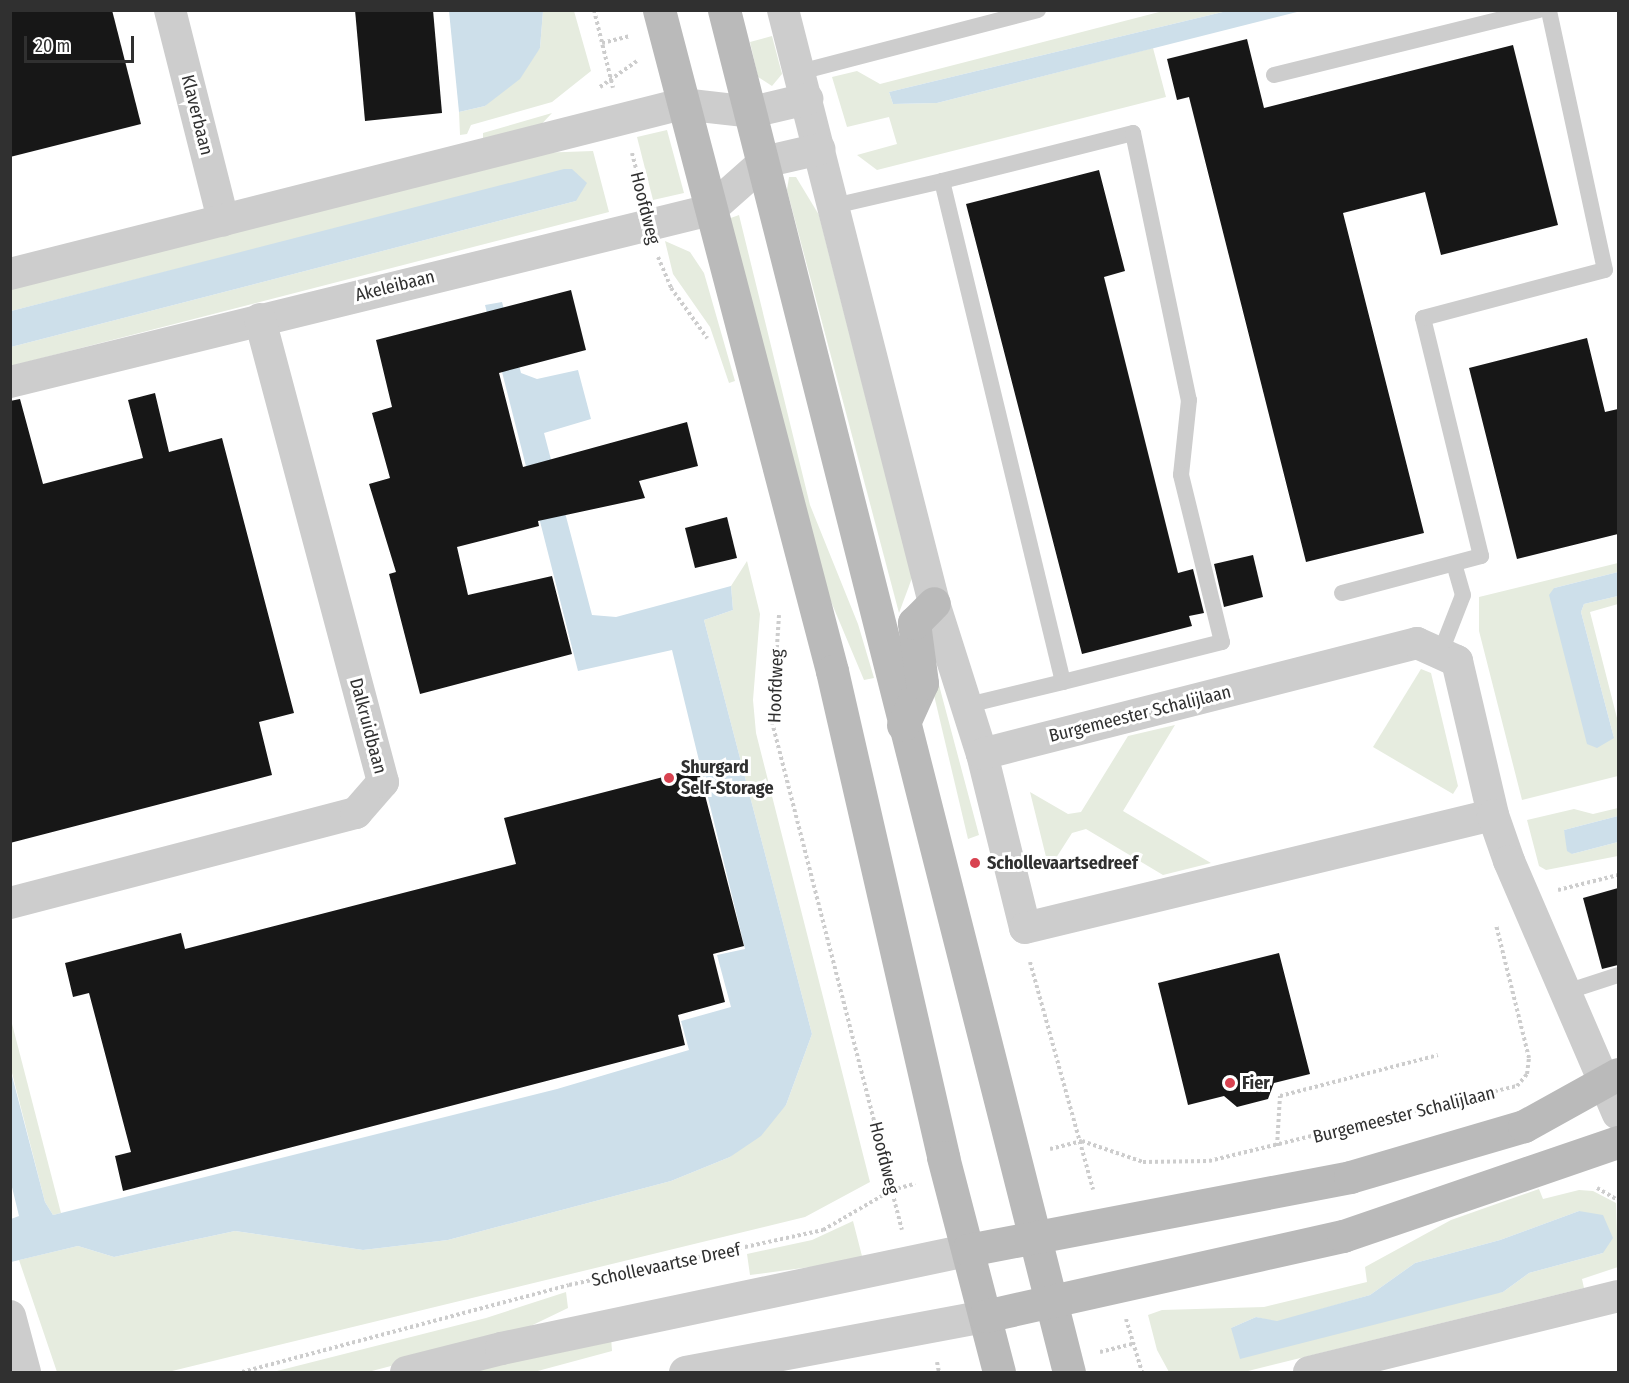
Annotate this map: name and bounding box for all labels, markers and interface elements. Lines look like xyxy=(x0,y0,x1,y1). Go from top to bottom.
scale bar xyxy=(27,24,136,62)
text: 20 m xyxy=(35,35,70,57)
street label: Klaverbaan xyxy=(177,72,217,158)
street label: Hoofdweg xyxy=(626,170,664,246)
street label: Akeleibaan xyxy=(353,266,437,306)
street label: Hoofdweg xyxy=(764,649,788,723)
street label: Dalkruidbaan xyxy=(345,676,391,776)
street label: Burgemeester Schalijlaan xyxy=(1047,681,1233,747)
place label: Shurgard Self-Storage xyxy=(681,757,774,800)
marker: Shurgard Self-Storage xyxy=(662,771,676,785)
place label: Schollevaartsedreef xyxy=(987,852,1138,874)
marker: Schollevaartsedreef xyxy=(968,856,982,870)
place label: Fier xyxy=(1242,1072,1270,1094)
marker: Fier xyxy=(1223,1076,1237,1090)
street label: Burgemeester Schalijlaan xyxy=(1311,1082,1497,1148)
street label: Hoofdweg xyxy=(865,1120,903,1196)
street label: Schollevaartse Dreef xyxy=(590,1239,742,1291)

